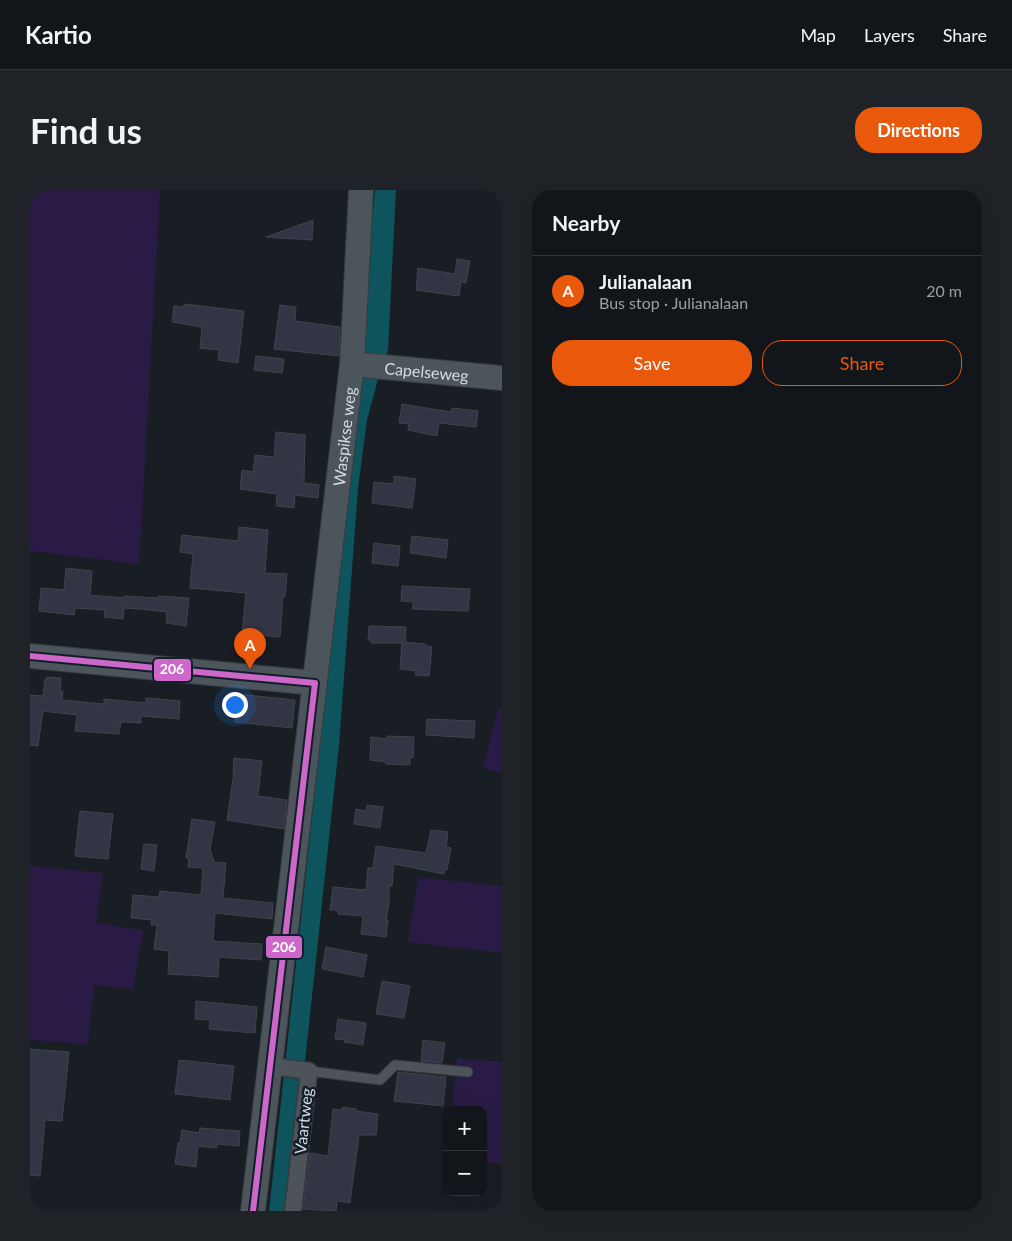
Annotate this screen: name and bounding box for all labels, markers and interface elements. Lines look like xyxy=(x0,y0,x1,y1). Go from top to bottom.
text: Kartio xyxy=(25,20,92,49)
text: Map xyxy=(800,24,836,46)
text: Layers xyxy=(864,24,915,46)
text: Share xyxy=(943,24,987,46)
button: Directions xyxy=(855,107,982,153)
text: Find us xyxy=(30,109,142,151)
text: Nearby xyxy=(552,210,620,235)
text: Julianalaan xyxy=(599,270,692,293)
text: A xyxy=(562,281,574,300)
text: 20 m xyxy=(926,281,962,300)
text: Bus stop · Julianalaan xyxy=(599,293,748,312)
button: Save xyxy=(552,340,752,386)
button: Share xyxy=(762,340,962,386)
street label: Capelseweg xyxy=(384,358,470,384)
street label: Waspikse weg xyxy=(328,386,359,487)
pin: A xyxy=(234,628,266,669)
line badge: 206 xyxy=(153,658,192,682)
text: 206 xyxy=(160,660,184,677)
your location xyxy=(222,692,248,718)
line badge: 206 xyxy=(265,935,303,959)
text: 206 xyxy=(272,938,296,955)
street label: Vaartweg xyxy=(290,1087,316,1155)
map controls xyxy=(442,1106,487,1196)
button: + xyxy=(442,1106,487,1151)
button: − xyxy=(442,1151,487,1196)

